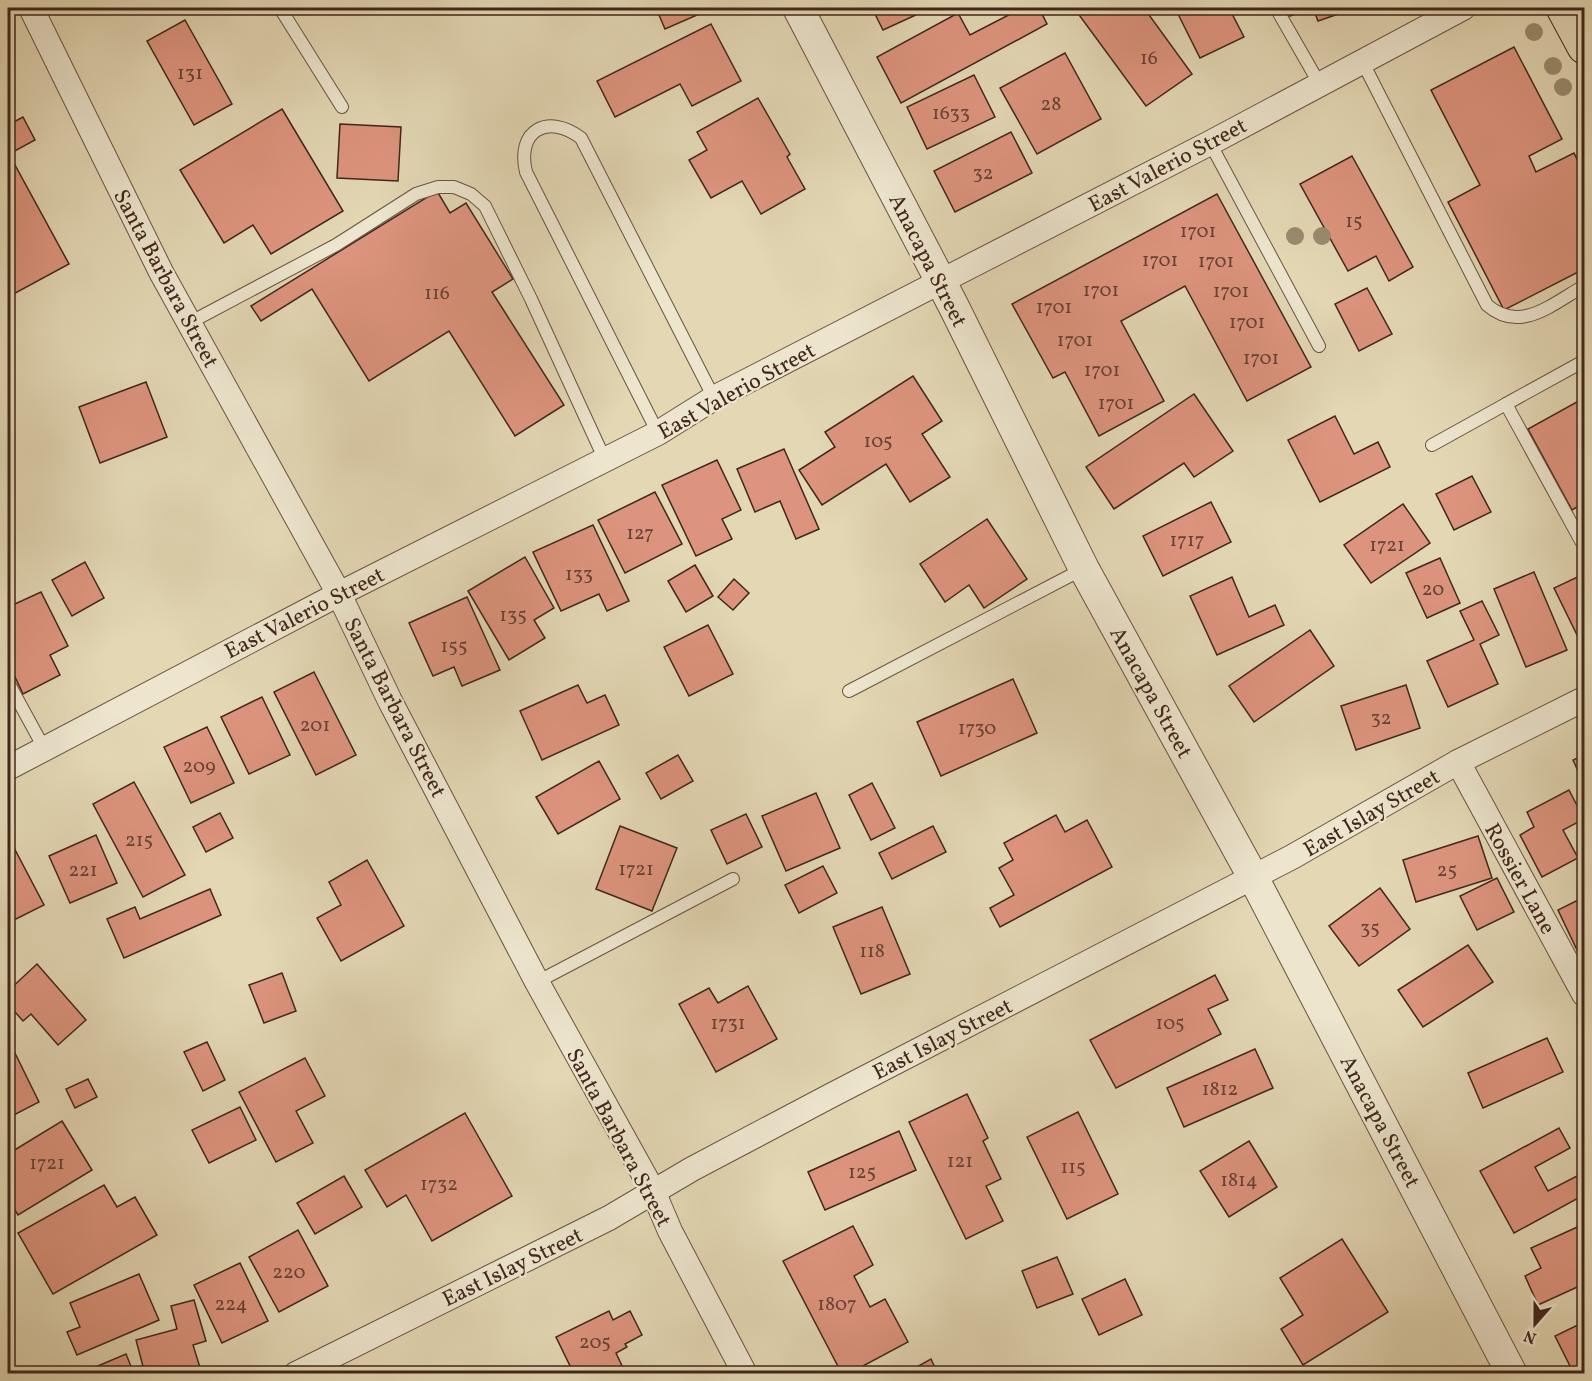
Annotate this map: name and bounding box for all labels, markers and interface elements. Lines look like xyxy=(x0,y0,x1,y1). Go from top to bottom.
house number: 16 xyxy=(1140,45,1158,73)
house number: 131 xyxy=(177,60,203,88)
house number: 28 xyxy=(1041,91,1061,119)
house number: 1633 xyxy=(932,100,970,128)
street label: East Valerio Street xyxy=(1083,111,1253,221)
house number: 32 xyxy=(973,160,994,188)
street label: Santa Barbara Street xyxy=(105,184,225,374)
street label: Anacapa Street xyxy=(880,189,974,333)
house number: 15 xyxy=(1345,208,1363,236)
house number: 1701 xyxy=(1180,218,1216,246)
house number: 1701 xyxy=(1142,247,1178,275)
house number: 1701 xyxy=(1198,248,1234,276)
house number: 1701 xyxy=(1083,277,1119,305)
house number: 1701 xyxy=(1213,278,1249,306)
house number: 116 xyxy=(424,280,450,308)
house number: 1701 xyxy=(1036,294,1072,322)
house number: 1701 xyxy=(1229,309,1265,337)
house number: 1701 xyxy=(1057,327,1093,355)
street label: East Valerio Street xyxy=(653,336,822,448)
house number: 1701 xyxy=(1243,345,1279,373)
house number: 1701 xyxy=(1084,357,1120,385)
house number: 1701 xyxy=(1098,390,1134,418)
house number: 105 xyxy=(863,428,893,456)
house number: 127 xyxy=(626,520,654,548)
house number: 1717 xyxy=(1170,527,1204,555)
house number: 1721 xyxy=(1369,532,1405,560)
street label: East Valerio Street xyxy=(220,560,391,668)
house number: 133 xyxy=(565,561,593,589)
house number: 20 xyxy=(1422,576,1444,604)
house number: 135 xyxy=(499,602,527,630)
street label: Santa Barbara Street xyxy=(335,613,453,804)
street label: Anacapa Street xyxy=(1101,622,1199,765)
house number: 155 xyxy=(441,633,468,661)
house number: 32 xyxy=(1371,705,1392,733)
house number: 201 xyxy=(300,712,330,740)
house number: 1730 xyxy=(958,715,996,743)
house number: 209 xyxy=(182,753,216,781)
street label: East Islay Street xyxy=(1298,762,1447,866)
street label: Rossier Lane xyxy=(1476,818,1562,940)
house number: 215 xyxy=(125,827,153,855)
house number: 1721 xyxy=(618,856,654,884)
house number: 221 xyxy=(68,857,98,885)
house number: 25 xyxy=(1437,857,1457,885)
house number: 35 xyxy=(1360,915,1380,943)
house number: 118 xyxy=(859,938,885,966)
street label: East Islay Street xyxy=(868,992,1019,1089)
house number: 1731 xyxy=(711,1010,745,1038)
house number: 105 xyxy=(1155,1010,1185,1038)
street label: Santa Barbara Street xyxy=(558,1043,678,1233)
street label: Anacapa Street xyxy=(1331,1050,1427,1194)
house number: 1812 xyxy=(1202,1076,1238,1104)
house number: 121 xyxy=(947,1148,973,1176)
house number: 1721 xyxy=(29,1150,65,1178)
house number: 115 xyxy=(1060,1154,1086,1182)
house number: 125 xyxy=(848,1159,876,1187)
house number: 1814 xyxy=(1220,1167,1258,1195)
house number: 1732 xyxy=(420,1171,458,1199)
street label: East Islay Street xyxy=(437,1221,589,1316)
house number: 220 xyxy=(272,1259,306,1287)
house number: 224 xyxy=(215,1291,247,1319)
house number: 1807 xyxy=(817,1291,857,1319)
north arrow xyxy=(1505,1294,1565,1354)
text: N xyxy=(1521,1324,1540,1348)
house number: 205 xyxy=(579,1329,611,1357)

